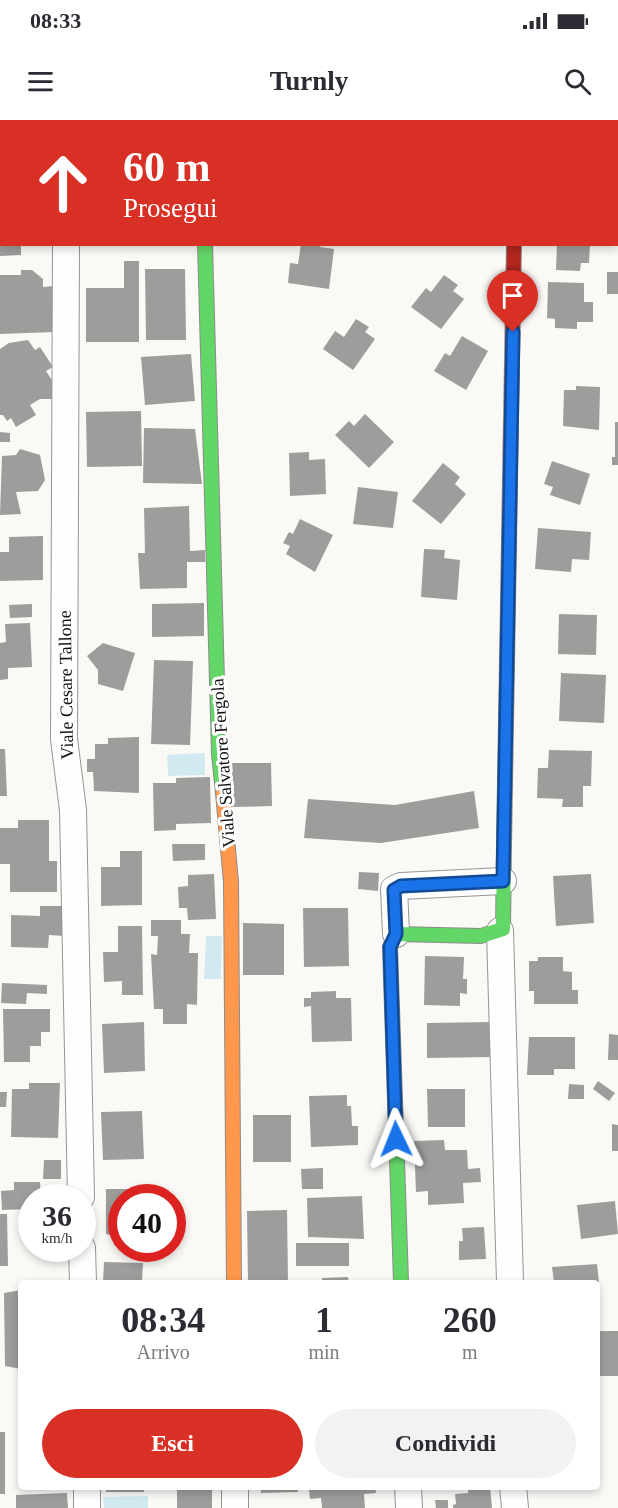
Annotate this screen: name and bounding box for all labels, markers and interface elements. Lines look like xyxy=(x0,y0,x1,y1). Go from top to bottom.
text: 08:33 xyxy=(30,8,81,33)
icon: menu xyxy=(24,65,57,98)
icon: search xyxy=(561,65,594,98)
text: Turnly xyxy=(270,66,348,96)
icon: ahead xyxy=(24,144,102,222)
text: 60 m xyxy=(123,144,211,190)
text: Prosegui xyxy=(123,193,218,223)
pin xyxy=(487,270,538,332)
icon: arrive xyxy=(496,279,529,312)
street label: Viale Cesare Tallone xyxy=(55,610,77,760)
street label: Viale Salvatore Fergola xyxy=(207,678,239,848)
position arrow xyxy=(364,1107,428,1171)
speed limit sign: 40 xyxy=(108,1184,186,1262)
text: 36 xyxy=(42,1199,72,1232)
text: km/h xyxy=(42,1230,72,1246)
text: 08:34 xyxy=(121,1300,205,1340)
text: 1 xyxy=(315,1300,333,1340)
text: 260 xyxy=(443,1300,497,1340)
text: Arrivo xyxy=(137,1341,190,1363)
text: min xyxy=(308,1341,340,1363)
text: m xyxy=(462,1341,478,1363)
button: Esci xyxy=(42,1409,303,1478)
button: Condividi xyxy=(315,1409,576,1478)

